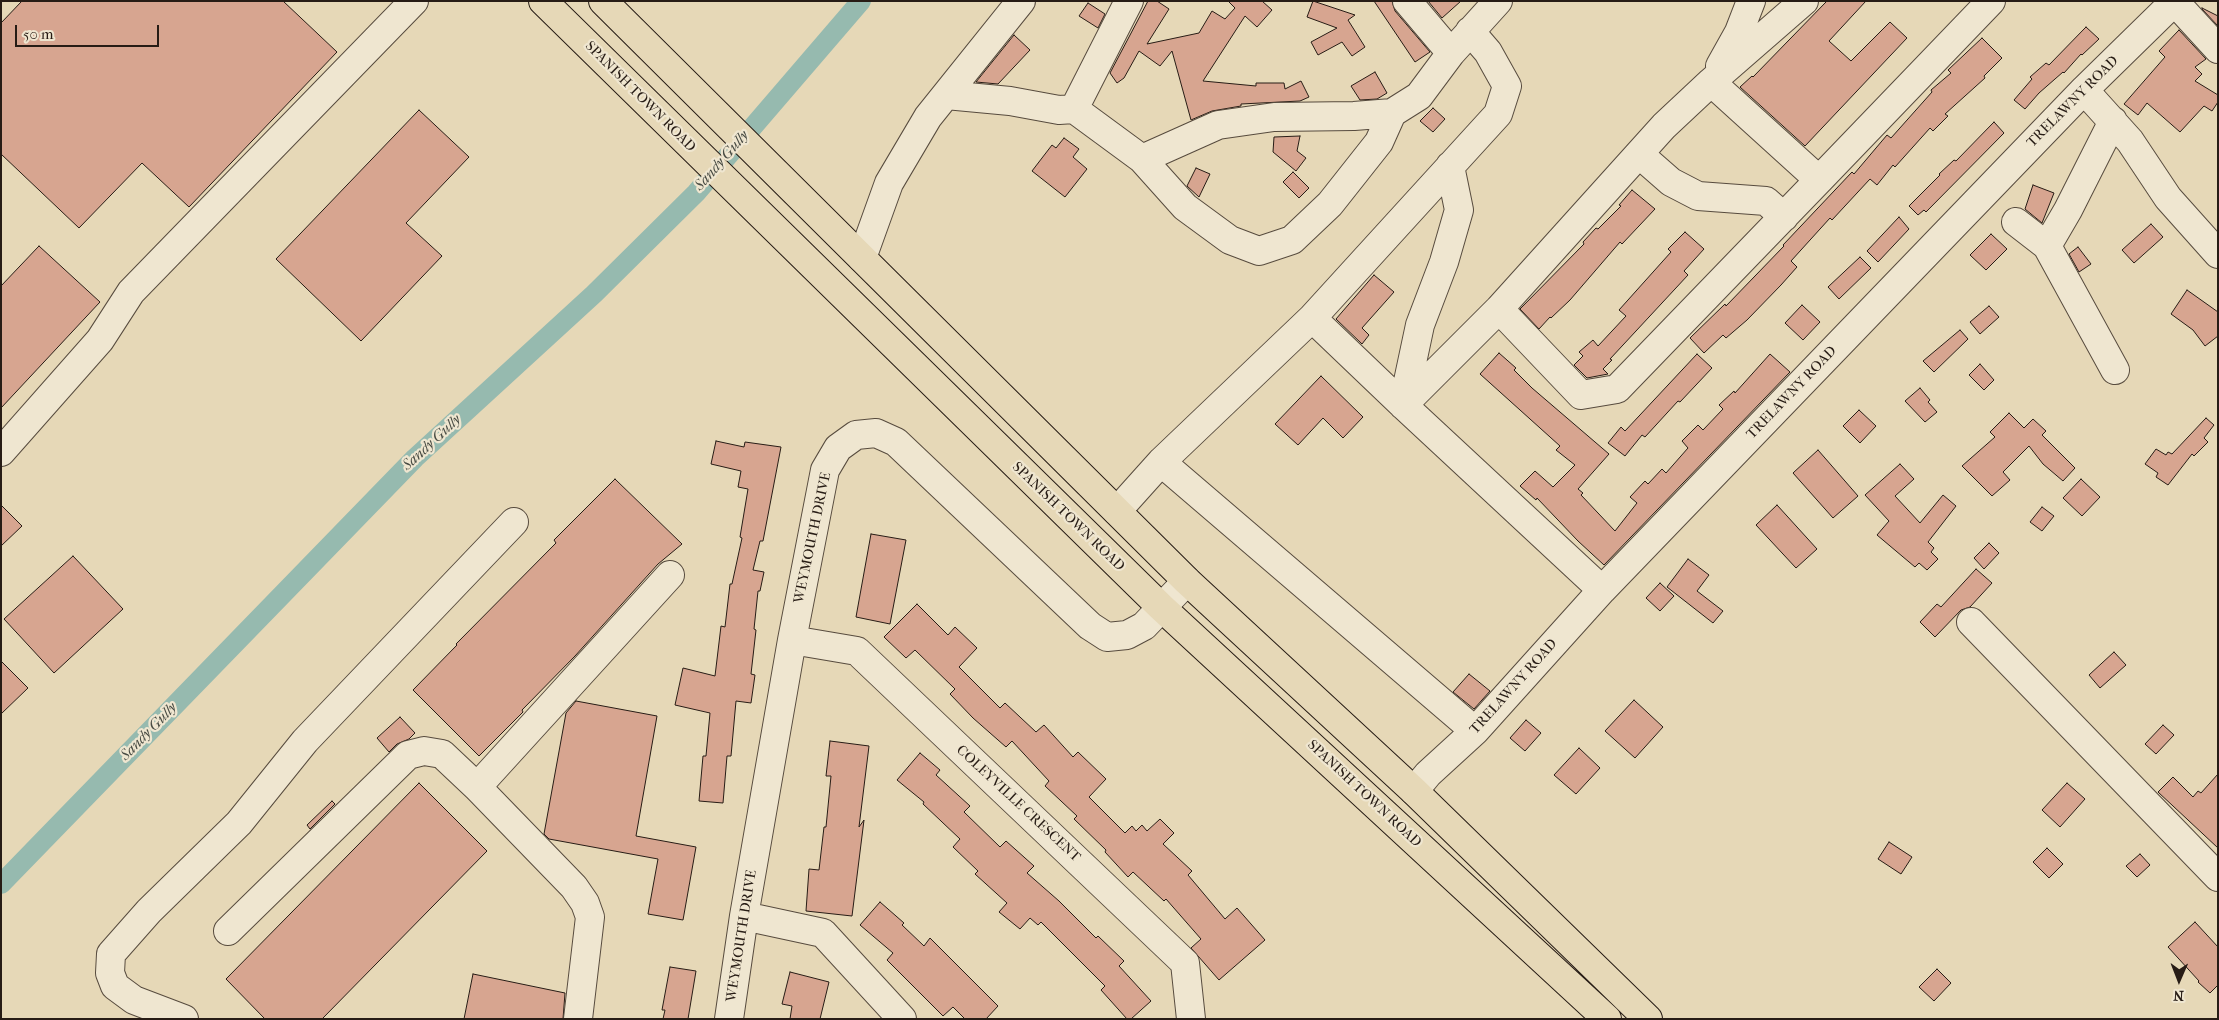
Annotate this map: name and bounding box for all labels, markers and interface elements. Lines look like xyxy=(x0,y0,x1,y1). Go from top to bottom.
scale bar xyxy=(18,15,161,47)
text: 50 m xyxy=(23,25,53,43)
street label: SPANISH TOWN ROAD xyxy=(581,38,699,156)
street label: TRELAWNY ROAD xyxy=(2024,53,2122,151)
water label: Sandy Gully xyxy=(691,127,753,195)
street label: TRELAWNY ROAD xyxy=(1743,343,1841,443)
water label: Sandy Gully xyxy=(399,411,465,475)
street label: SPANISH TOWN ROAD xyxy=(1008,459,1128,575)
street label: WEYMOUTH DRIVE xyxy=(791,471,835,605)
street label: TRELAWNY ROAD xyxy=(1467,636,1561,738)
water label: Sandy Gully xyxy=(117,699,181,765)
street label: SPANISH TOWN ROAD xyxy=(1304,737,1424,851)
street label: COLEYVILLE CRESCENT xyxy=(952,742,1084,866)
street label: WEYMOUTH DRIVE xyxy=(723,869,761,1003)
north arrow xyxy=(2154,955,2204,1005)
text: N xyxy=(2173,987,2184,1004)

